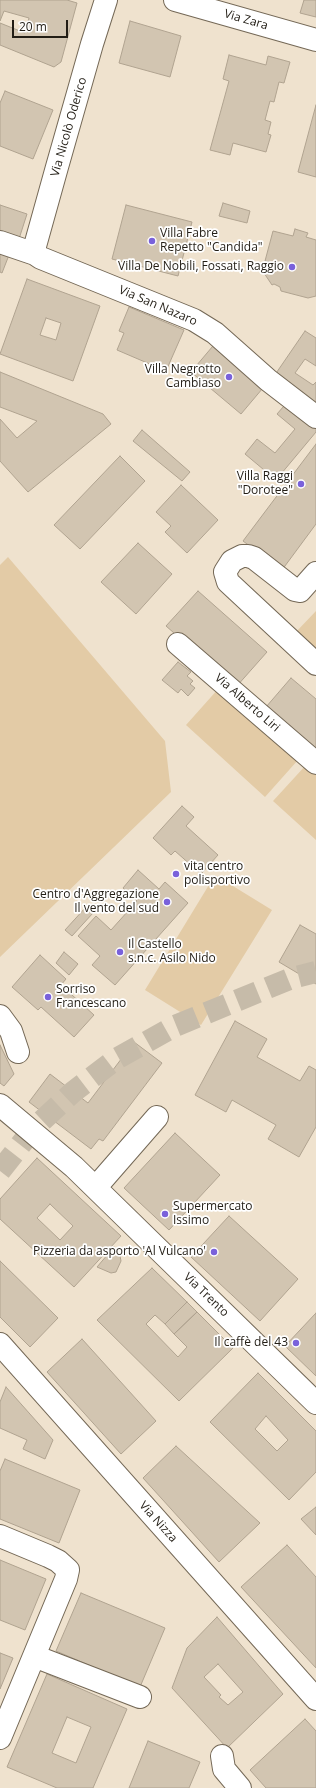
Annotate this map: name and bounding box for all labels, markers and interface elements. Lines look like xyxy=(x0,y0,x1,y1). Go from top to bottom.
street label: Via Zara xyxy=(222,7,270,33)
scale bar xyxy=(14,12,70,38)
text: 20 m xyxy=(19,18,47,35)
street label: Via Nicolò Oderico xyxy=(48,76,90,178)
place label: Villa Fabre Repetto "Candida" xyxy=(160,227,263,255)
marker: Villa Fabre Repetto "Candida" xyxy=(147,236,157,246)
place label: Villa De Nobili, Fossati, Raggio xyxy=(118,260,284,274)
marker: Villa De Nobili, Fossati, Raggio xyxy=(287,262,297,272)
street label: Via San Nazaro xyxy=(117,283,199,329)
place label: Villa Negrotto Cambiaso xyxy=(145,363,221,391)
marker: Villa Negrotto Cambiaso xyxy=(224,372,234,382)
place label: Villa Raggi "Dorotee" xyxy=(237,470,293,498)
marker: Villa Raggi "Dorotee" xyxy=(296,479,306,489)
street label: Via Alberto Liri xyxy=(212,671,282,735)
place label: vita centro polisportivo xyxy=(184,860,250,888)
marker: vita centro polisportivo xyxy=(171,869,181,879)
place label: Centro d'Aggregazione Il vento del sud xyxy=(32,888,159,916)
marker: Centro d'Aggregazione Il vento del sud xyxy=(162,897,172,907)
place label: Il Castello s.n.c. Asilo Nido xyxy=(128,938,216,966)
marker: Il Castello s.n.c. Asilo Nido xyxy=(115,947,125,957)
place label: Sorriso Francescano xyxy=(56,983,126,1011)
marker: Sorriso Francescano xyxy=(43,992,53,1002)
place label: Supermercato Issimo xyxy=(173,1200,253,1228)
marker: Supermercato Issimo xyxy=(160,1209,170,1219)
place label: Pizzeria da asporto 'Al Vulcano' xyxy=(33,1245,206,1259)
marker: Pizzeria da asporto 'Al Vulcano' xyxy=(209,1247,219,1257)
street label: Via Trento xyxy=(180,1270,232,1320)
place label: Il caffè del 43 xyxy=(214,1336,288,1350)
marker: Il caffè del 43 xyxy=(291,1338,301,1348)
street label: Via Nizza xyxy=(136,1499,180,1545)

